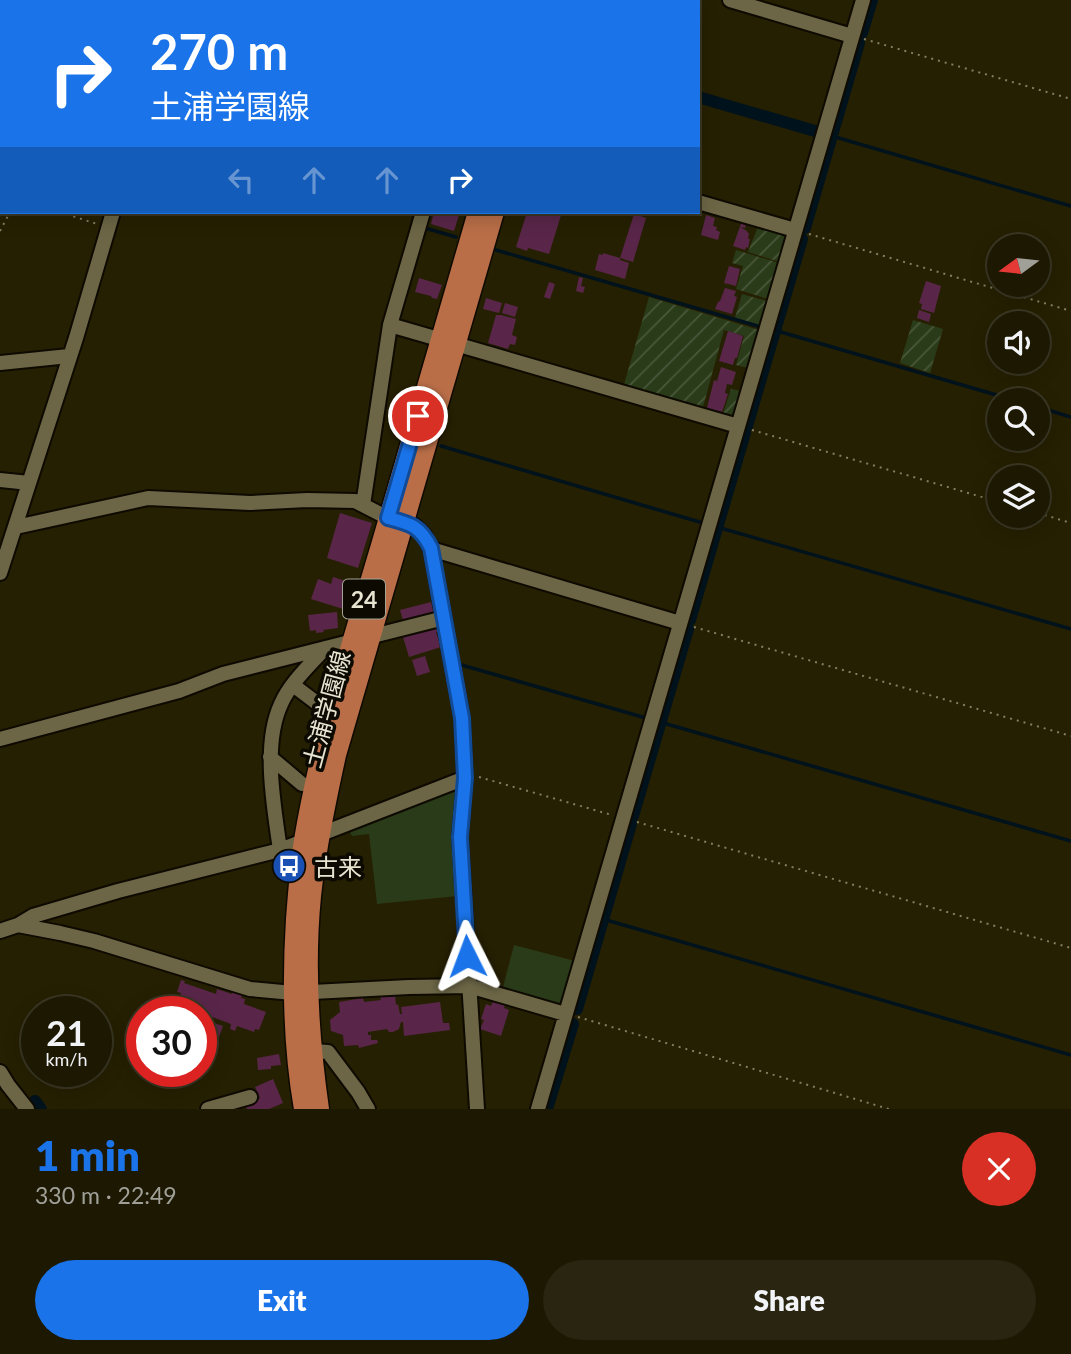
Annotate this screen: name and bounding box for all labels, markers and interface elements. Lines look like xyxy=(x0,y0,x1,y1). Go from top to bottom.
text: 270 m xyxy=(150,22,288,80)
icon: right xyxy=(35,28,126,119)
text: 土浦学園線 xyxy=(150,86,310,125)
icon: left xyxy=(222,161,260,199)
icon: ahead xyxy=(295,161,333,199)
icon: ahead xyxy=(368,161,406,199)
icon: right xyxy=(441,161,479,199)
north arrow xyxy=(987,234,1050,298)
map controls xyxy=(987,234,1050,528)
button: sound xyxy=(987,311,1050,374)
pin xyxy=(388,386,448,446)
button: search xyxy=(987,388,1050,451)
icon: arrive xyxy=(399,397,437,435)
button: layers xyxy=(987,465,1050,528)
road number: 24 xyxy=(343,580,385,618)
street label: 土浦学園線 xyxy=(296,647,356,771)
bus stop icon: 古来 xyxy=(270,847,308,885)
place label: 古来 xyxy=(314,852,362,881)
position arrow xyxy=(430,919,504,993)
speed limit sign: 30 xyxy=(126,996,217,1087)
text: 21 xyxy=(46,1011,87,1053)
text: km/h xyxy=(45,1048,88,1070)
text: 1 min xyxy=(35,1130,140,1180)
button: close xyxy=(962,1132,1036,1206)
text: 330 m · 22:49 xyxy=(35,1181,177,1209)
button: Exit xyxy=(35,1260,529,1340)
button: Share xyxy=(543,1260,1036,1340)

